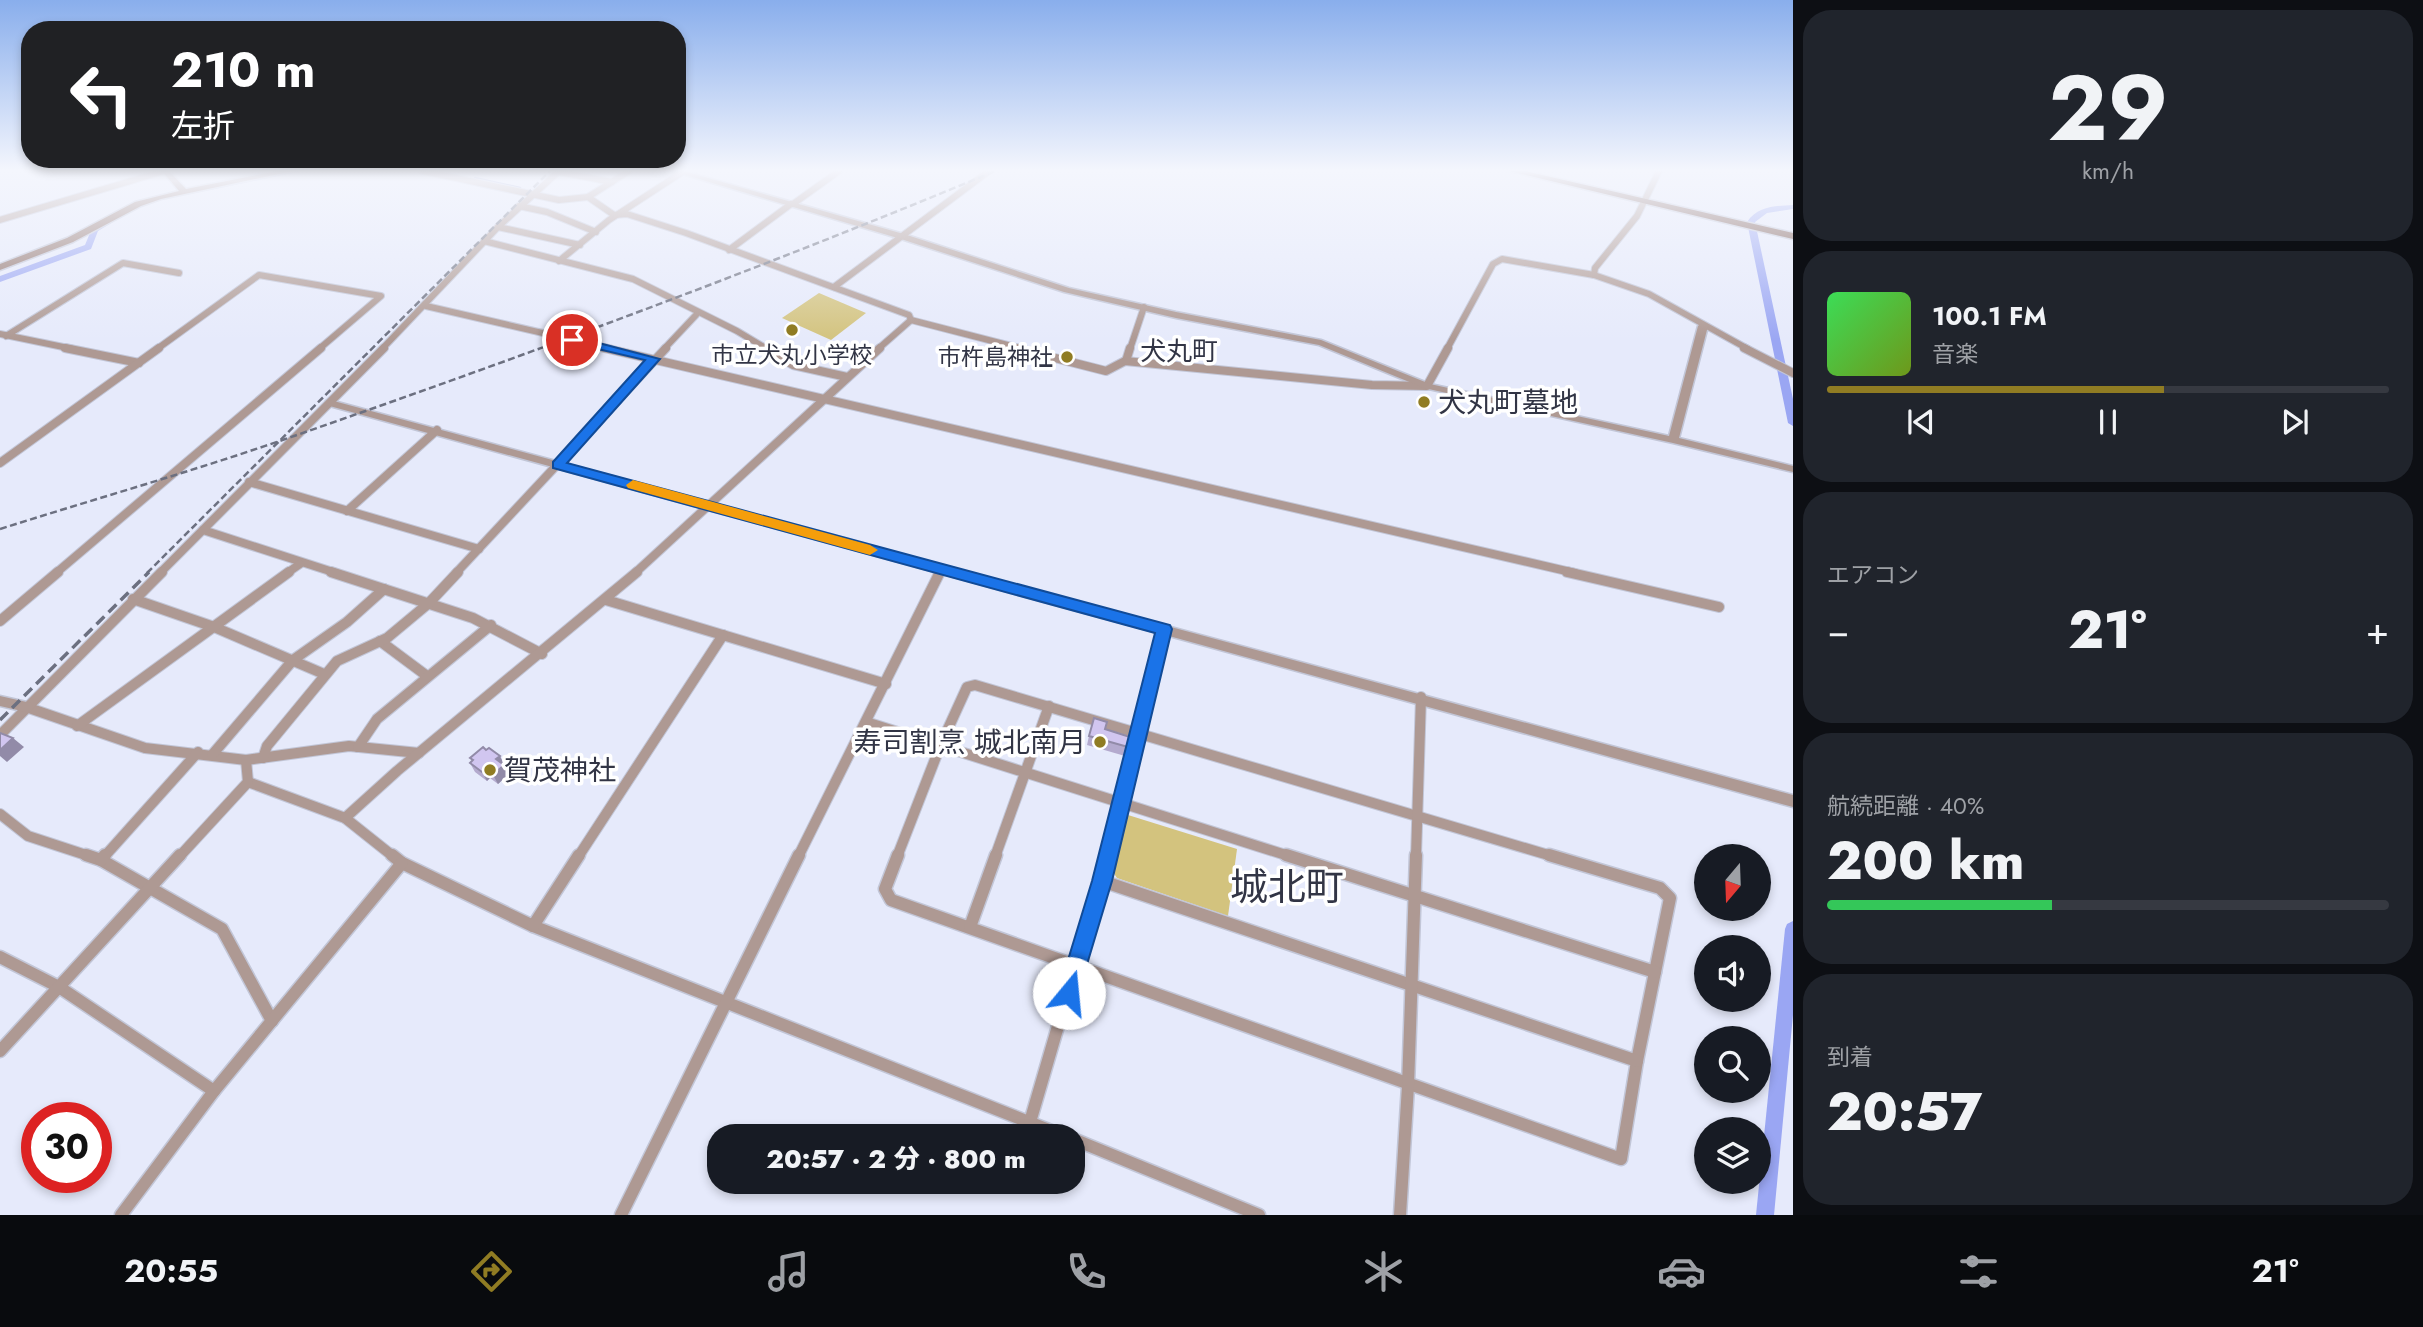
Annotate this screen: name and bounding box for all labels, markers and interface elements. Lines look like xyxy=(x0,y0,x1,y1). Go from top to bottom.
text: 210 m xyxy=(171,35,315,105)
text: 29 xyxy=(2048,43,2168,174)
icon: left xyxy=(56,49,147,140)
text: 左折 xyxy=(171,103,235,149)
text: km/h xyxy=(2082,154,2134,188)
text: 100.1 FM xyxy=(1932,297,2047,335)
pin xyxy=(542,310,602,370)
icon: arrive xyxy=(553,321,591,359)
marker: 市立犬丸小学校 xyxy=(784,322,800,338)
district label: 犬丸町 xyxy=(1140,332,1218,370)
text: 音楽 xyxy=(1932,337,1978,371)
place label: 市立犬丸小学校 xyxy=(712,338,873,372)
place label: 市杵島神社 xyxy=(938,340,1053,374)
marker: 市杵島神社 xyxy=(1059,349,1075,365)
place label: 犬丸町墓地 xyxy=(1438,382,1578,423)
marker: 犬丸町墓地 xyxy=(1416,394,1432,410)
icon: previous xyxy=(1902,403,1940,441)
icon: pause xyxy=(2089,403,2127,441)
icon: next xyxy=(2276,403,2314,441)
text: エアコン xyxy=(1827,558,1919,592)
text: 21° xyxy=(2068,592,2147,668)
text: − xyxy=(1827,603,1849,658)
text: + xyxy=(2366,603,2389,658)
place label: 寿司割烹 城北南月 xyxy=(854,722,1086,763)
marker: 寿司割烹 城北南月 xyxy=(1092,734,1108,750)
place label: 賀茂神社 xyxy=(504,750,616,791)
marker: 賀茂神社 xyxy=(482,762,498,778)
text: 航続距離 · 40% xyxy=(1827,789,1984,823)
text: 200 km xyxy=(1827,823,2024,899)
north arrow xyxy=(1694,844,1771,920)
map controls xyxy=(1694,844,1771,1194)
district label: 城北町 xyxy=(1230,859,1344,914)
button: sound xyxy=(1694,935,1771,1012)
position arrow xyxy=(1032,956,1106,1030)
button: search xyxy=(1694,1026,1771,1103)
text: 到着 xyxy=(1827,1040,1873,1074)
text: 20:57 xyxy=(1827,1074,1982,1150)
speed limit sign: 30 xyxy=(21,1102,112,1193)
button: layers xyxy=(1694,1117,1771,1194)
text: 20:57 · 2 分 · 800 m xyxy=(766,1140,1026,1178)
icon: directions xyxy=(467,1247,516,1296)
icon: music xyxy=(764,1247,813,1296)
icon: phone xyxy=(1062,1247,1111,1296)
icon: climate xyxy=(1359,1247,1408,1296)
icon: car xyxy=(1657,1247,1706,1296)
icon: filters xyxy=(1954,1247,2003,1296)
text: 20:55 xyxy=(124,1248,218,1294)
text: 21° xyxy=(2252,1248,2299,1294)

